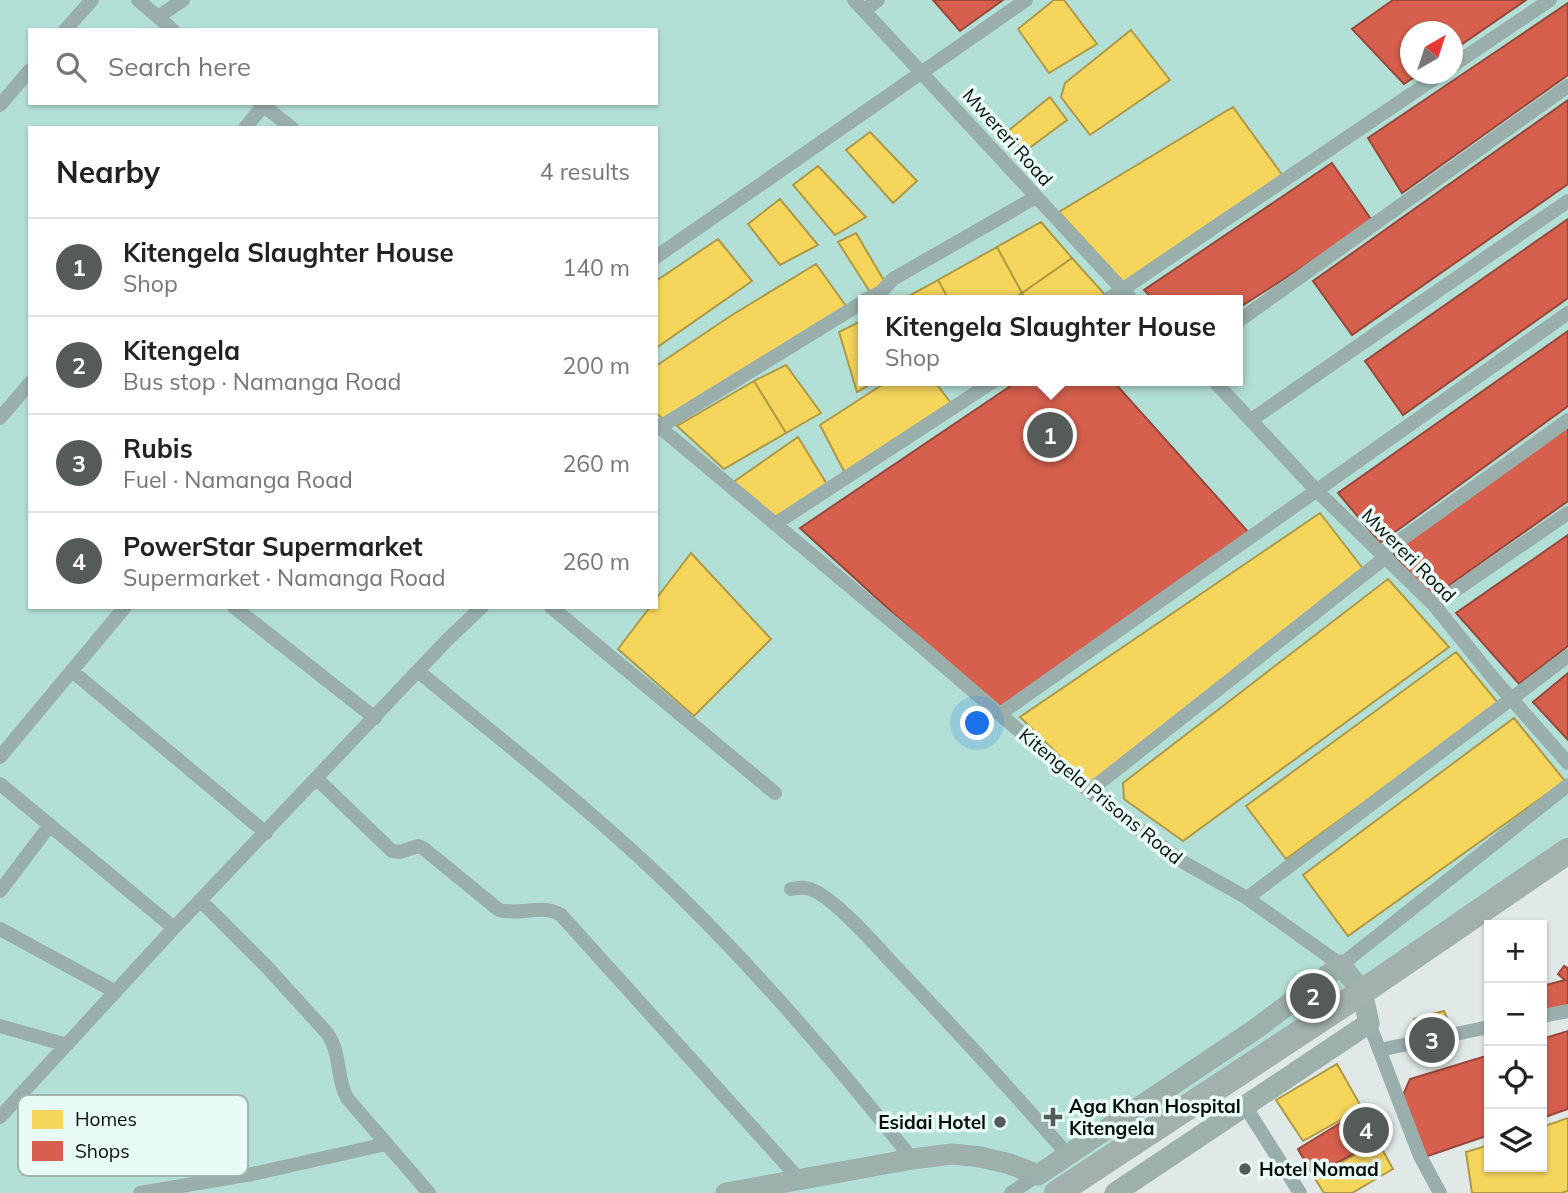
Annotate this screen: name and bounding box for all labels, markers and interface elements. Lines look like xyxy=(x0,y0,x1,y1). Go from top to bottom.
north arrow xyxy=(1400,21,1463,84)
search box xyxy=(28,28,658,105)
icon: search xyxy=(52,48,90,86)
text: Search here xyxy=(108,50,251,83)
street label: Mwereri Road xyxy=(958,83,1058,191)
text: Nearby xyxy=(56,153,160,191)
text: 4 results xyxy=(540,157,630,186)
text: Kitengela Slaughter House xyxy=(123,236,454,269)
text: 1 xyxy=(72,253,86,282)
text: 140 m xyxy=(562,253,630,282)
text: Shop xyxy=(123,269,178,298)
popup xyxy=(858,295,1243,386)
text: Kitengela Slaughter House xyxy=(885,310,1216,343)
text: Kitengela xyxy=(123,334,240,367)
text: Shop xyxy=(885,343,940,372)
text: 2 xyxy=(72,351,86,380)
text: 200 m xyxy=(562,351,630,380)
text: Bus stop · Namanga Road xyxy=(123,367,401,396)
pin: 1 xyxy=(1027,409,1073,461)
text: Rubis xyxy=(123,432,193,465)
text: 3 xyxy=(72,449,86,478)
text: 260 m xyxy=(562,449,630,478)
text: Fuel · Namanga Road xyxy=(123,465,353,494)
street label: Mwereri Road xyxy=(1357,503,1461,607)
text: PowerStar Supermarket xyxy=(123,530,423,563)
text: 4 xyxy=(72,547,86,576)
text: 260 m xyxy=(562,547,630,576)
text: Supermarket · Namanga Road xyxy=(123,563,446,592)
your location xyxy=(960,706,994,740)
street label: Kitengela Prisons Road xyxy=(1014,723,1188,869)
map controls xyxy=(1484,920,1547,1172)
button: + xyxy=(1484,920,1547,983)
pin: 2 xyxy=(1290,970,1336,1022)
button: − xyxy=(1484,983,1547,1046)
pin: 3 xyxy=(1409,1014,1455,1066)
button: locate xyxy=(1484,1046,1547,1109)
place label: Aga Khan Hospital Kitengela xyxy=(1069,1094,1241,1140)
legend xyxy=(18,1095,248,1176)
pin: 4 xyxy=(1343,1104,1389,1156)
text: Homes xyxy=(75,1107,137,1131)
marker: Aga Khan Hospital Kitengela xyxy=(1043,1107,1063,1127)
button: layers xyxy=(1484,1109,1547,1172)
place label: Esidai Hotel xyxy=(878,1110,986,1134)
marker: Esidai Hotel xyxy=(992,1114,1008,1130)
text: Shops xyxy=(75,1139,130,1163)
place label: Hotel Nomad xyxy=(1259,1157,1379,1181)
marker: Hotel Nomad xyxy=(1237,1161,1253,1177)

